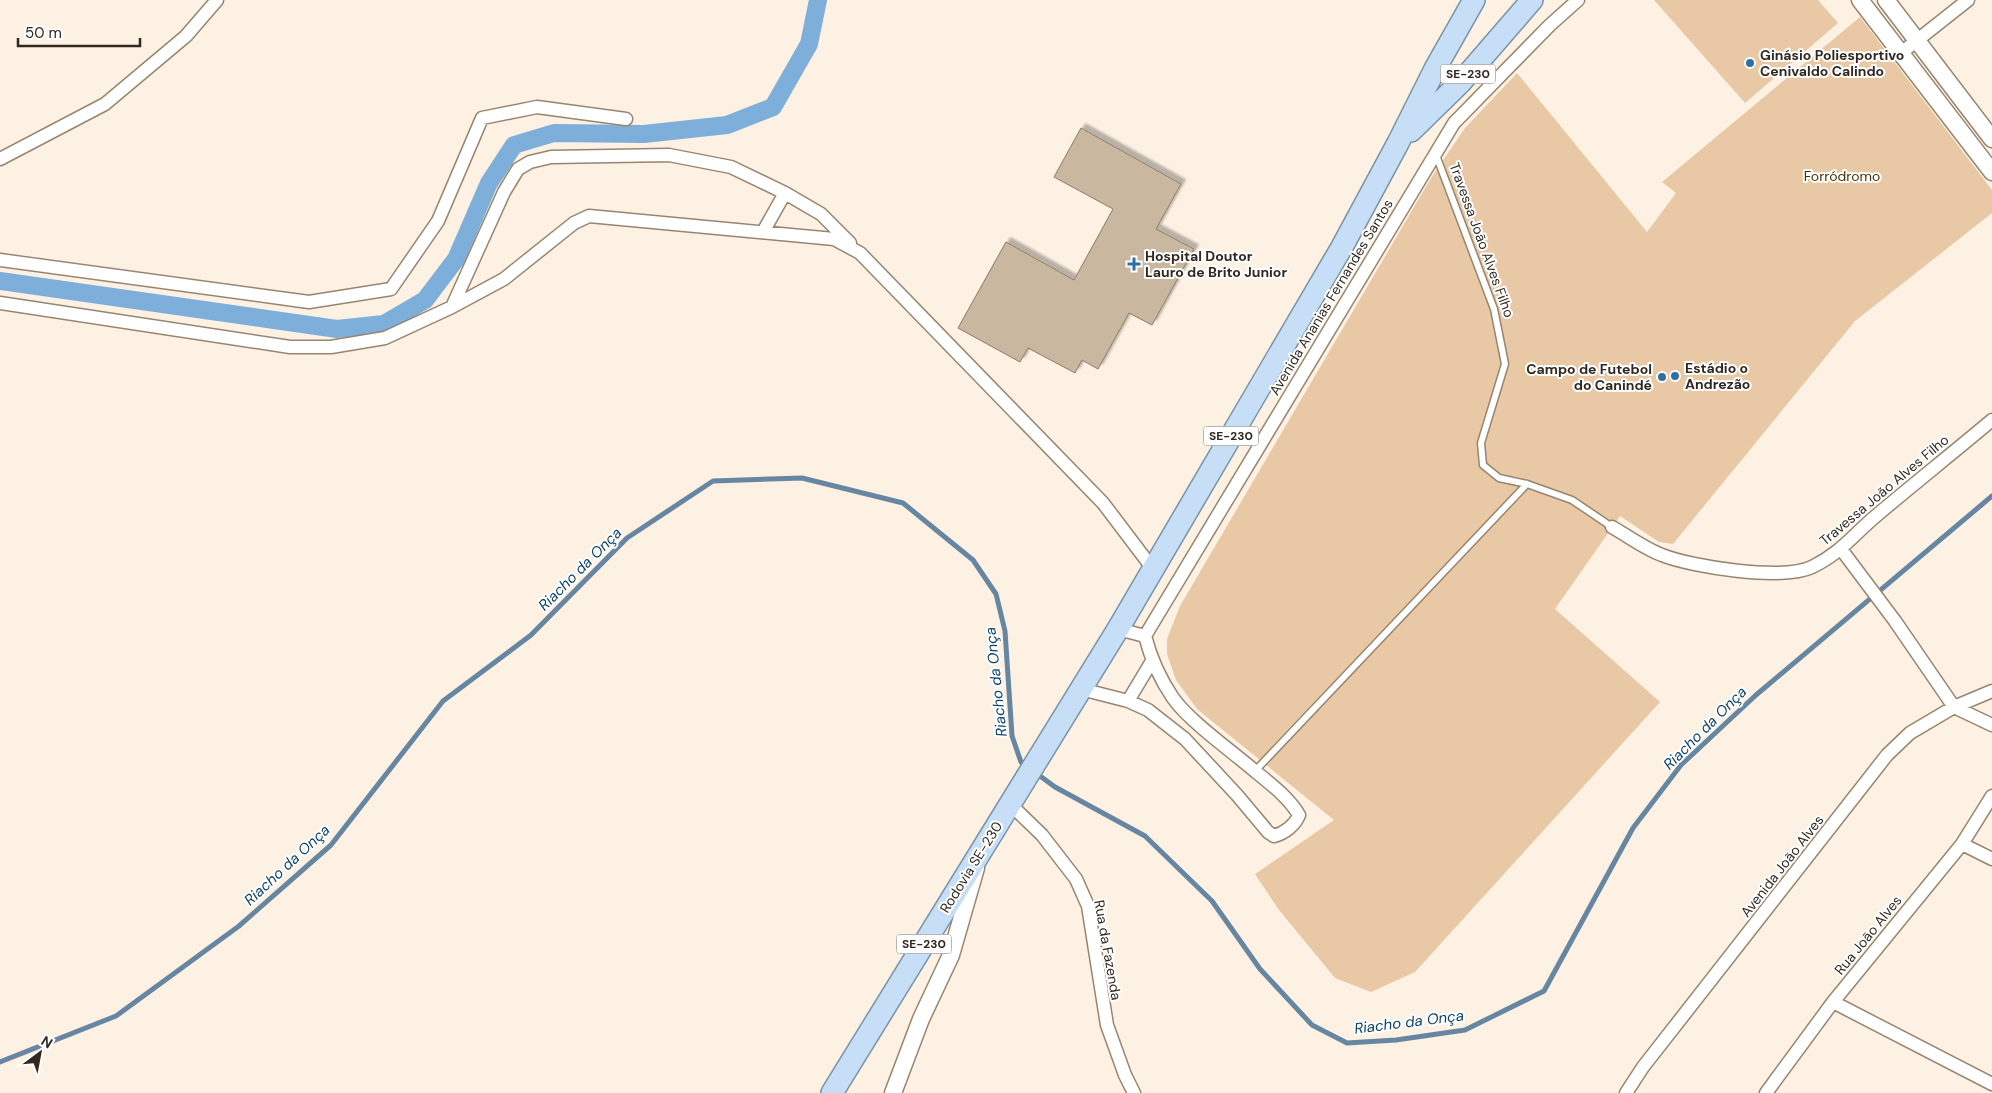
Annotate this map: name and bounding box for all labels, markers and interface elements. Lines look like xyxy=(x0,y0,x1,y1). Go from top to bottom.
scale bar xyxy=(18,15,140,47)
text: 50 m xyxy=(25,23,62,43)
place label: Ginásio Poliesportivo Cenivaldo Calindo xyxy=(1760,46,1904,80)
marker: Ginásio Poliesportivo Cenivaldo Calindo xyxy=(1744,57,1756,69)
road number: SE-230 xyxy=(1440,64,1496,84)
street label: Travessa João Alves Filho xyxy=(1446,160,1518,320)
park label: Forródromo xyxy=(1804,167,1880,185)
street label: Avenida Ananias Fernandes Santos xyxy=(1265,196,1397,398)
place label: Hospital Doutor Lauro de Brito Junior xyxy=(1145,247,1287,281)
marker: Hospital Doutor Lauro de Brito Junior xyxy=(1127,257,1141,271)
place label: Estádio o Andrezão xyxy=(1685,359,1750,393)
place label: Campo de Futebol do Canindé xyxy=(1526,360,1652,394)
marker: Estádio o Andrezão xyxy=(1669,370,1681,382)
marker: Campo de Futebol do Canindé xyxy=(1656,371,1668,383)
road number: SE-230 xyxy=(1204,426,1258,446)
street label: Travessa João Alves Filho xyxy=(1816,431,1952,549)
water label: Riacho da Onça xyxy=(534,523,626,615)
water label: Riacho da Onça xyxy=(980,626,1012,738)
water label: Riacho da Onça xyxy=(1659,682,1751,774)
street label: Avenida João Alves xyxy=(1737,811,1827,921)
street label: Rodovia SE-230 xyxy=(936,818,1006,916)
water label: Riacho da Onça xyxy=(240,820,334,910)
street label: Rua João Alves xyxy=(1830,892,1906,978)
street label: Rua da Fazenda xyxy=(1090,899,1126,1001)
road number: SE-230 xyxy=(896,934,952,954)
water label: Riacho da Onça xyxy=(1353,1005,1465,1039)
north arrow xyxy=(15,1028,65,1078)
text: N xyxy=(38,1032,56,1052)

